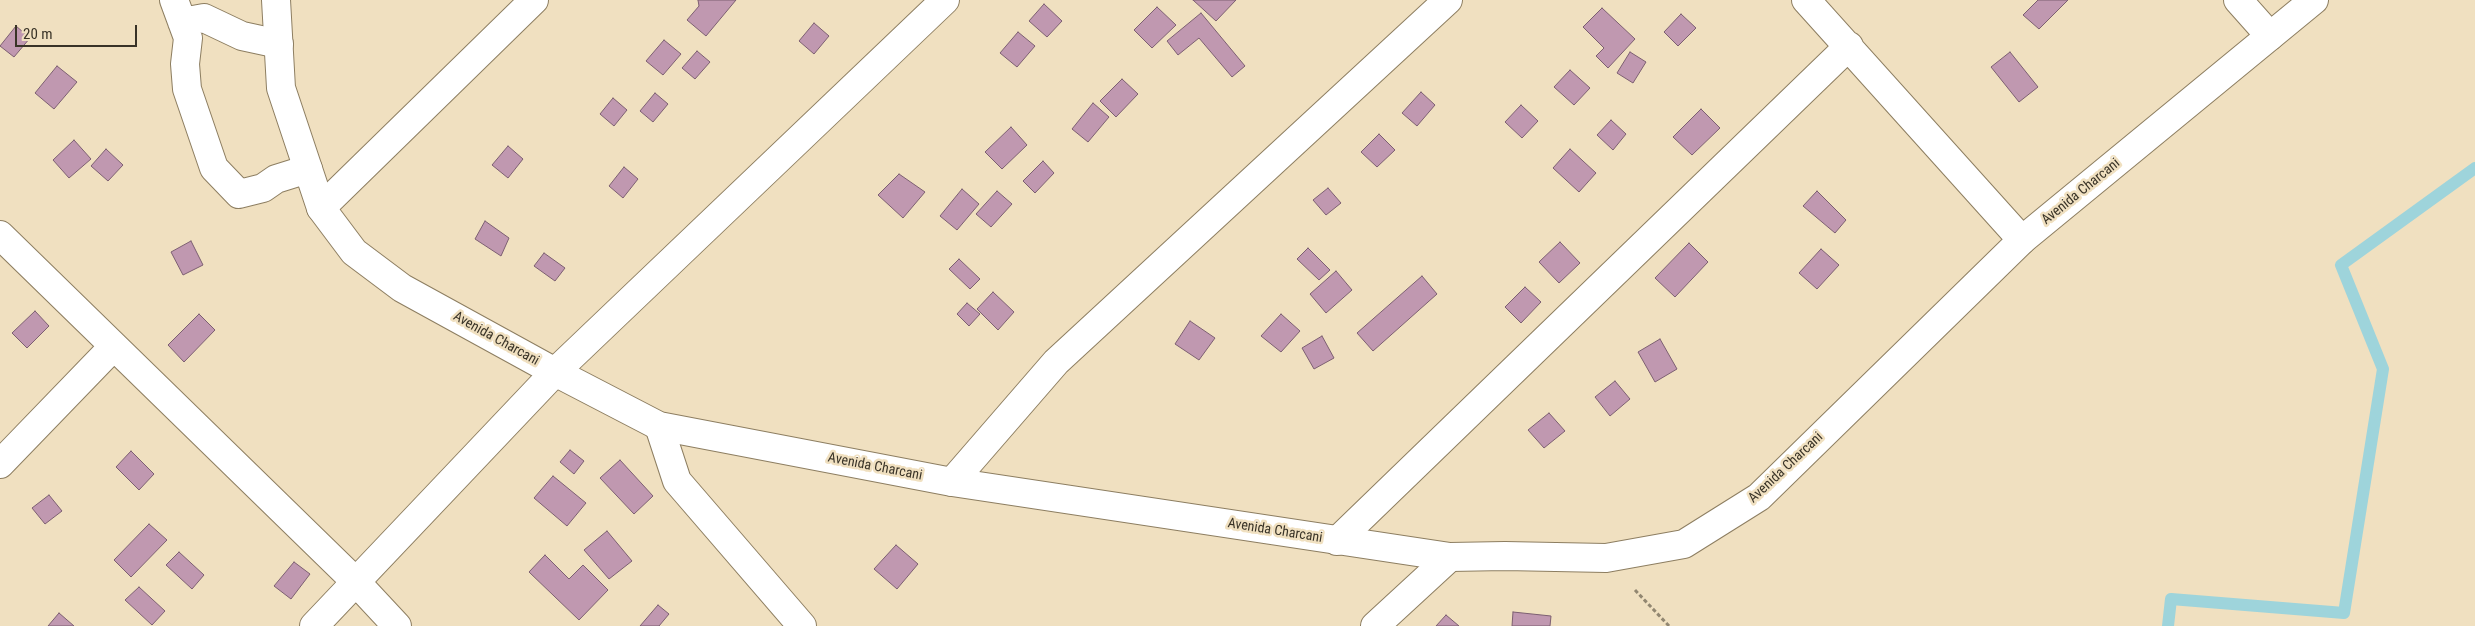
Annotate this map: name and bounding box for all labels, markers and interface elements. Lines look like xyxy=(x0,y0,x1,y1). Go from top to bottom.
scale bar xyxy=(18,15,140,47)
text: 20 m xyxy=(23,25,53,43)
street label: Avenida Charcani xyxy=(2039,155,2123,229)
street label: Avenida Charcani xyxy=(450,308,542,370)
street label: Avenida Charcani xyxy=(1745,429,1827,507)
street label: Avenida Charcani xyxy=(826,450,924,484)
street label: Avenida Charcani xyxy=(1226,515,1324,547)

